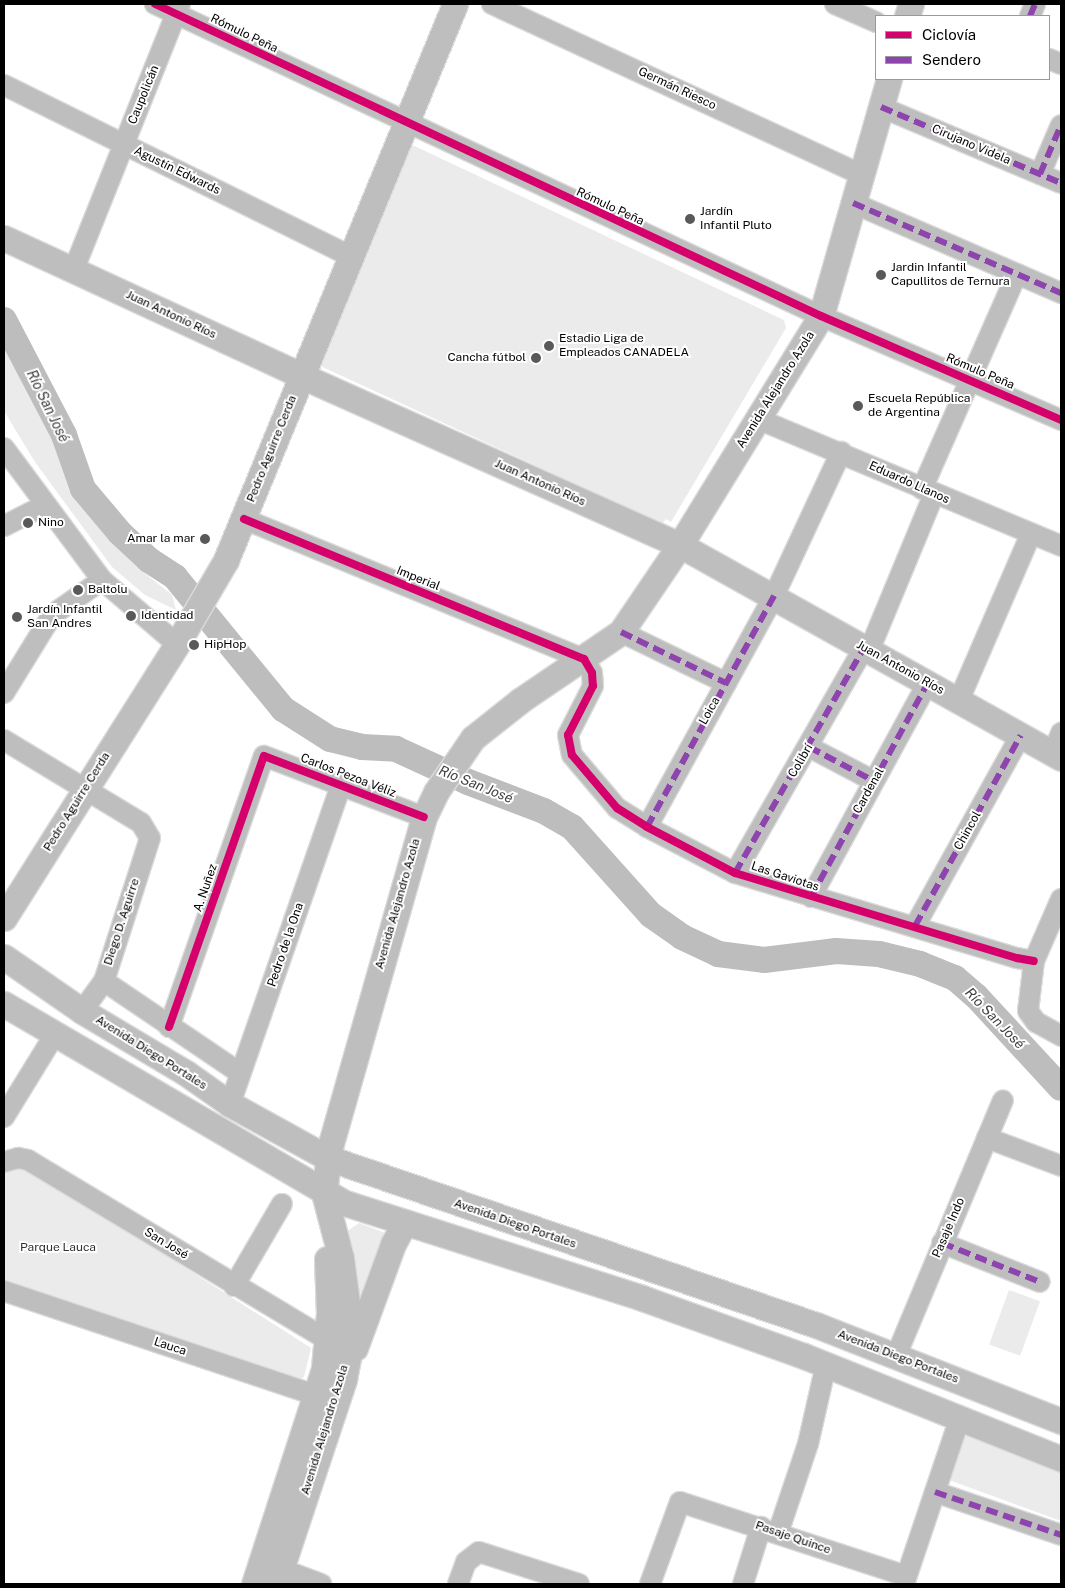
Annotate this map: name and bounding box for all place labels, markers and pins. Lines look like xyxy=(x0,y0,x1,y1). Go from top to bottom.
place label: Jardín Infantil Pluto xyxy=(700,205,772,233)
marker: Jardín Infantil Pluto xyxy=(684,213,696,225)
place label: Jardin Infantil Capullitos de Ternura xyxy=(891,261,1010,289)
marker: Jardin Infantil Capullitos de Ternura xyxy=(875,269,887,281)
place label: Estadio Liga de Empleados CANADELA xyxy=(559,332,689,360)
marker: Estadio Liga de Empleados CANADELA xyxy=(543,340,555,352)
place label: Cancha fútbol xyxy=(447,351,526,365)
marker: Cancha fútbol xyxy=(530,352,542,364)
place label: Escuela República de Argentina xyxy=(868,392,970,420)
marker: Escuela República de Argentina xyxy=(852,400,864,412)
place label: Nino xyxy=(38,516,64,530)
marker: Nino xyxy=(22,517,34,529)
place label: Amar la mar xyxy=(127,532,195,546)
marker: Amar la mar xyxy=(199,533,211,545)
place label: Baltolu xyxy=(88,583,128,597)
marker: Baltolu xyxy=(72,584,84,596)
place label: Jardín Infantil San Andres xyxy=(27,603,103,631)
place label: Identidad xyxy=(141,609,194,623)
marker: Identidad xyxy=(125,610,137,622)
marker: Jardín Infantil San Andres xyxy=(11,611,23,623)
place label: HipHop xyxy=(204,638,246,652)
marker: HipHop xyxy=(188,639,200,651)

